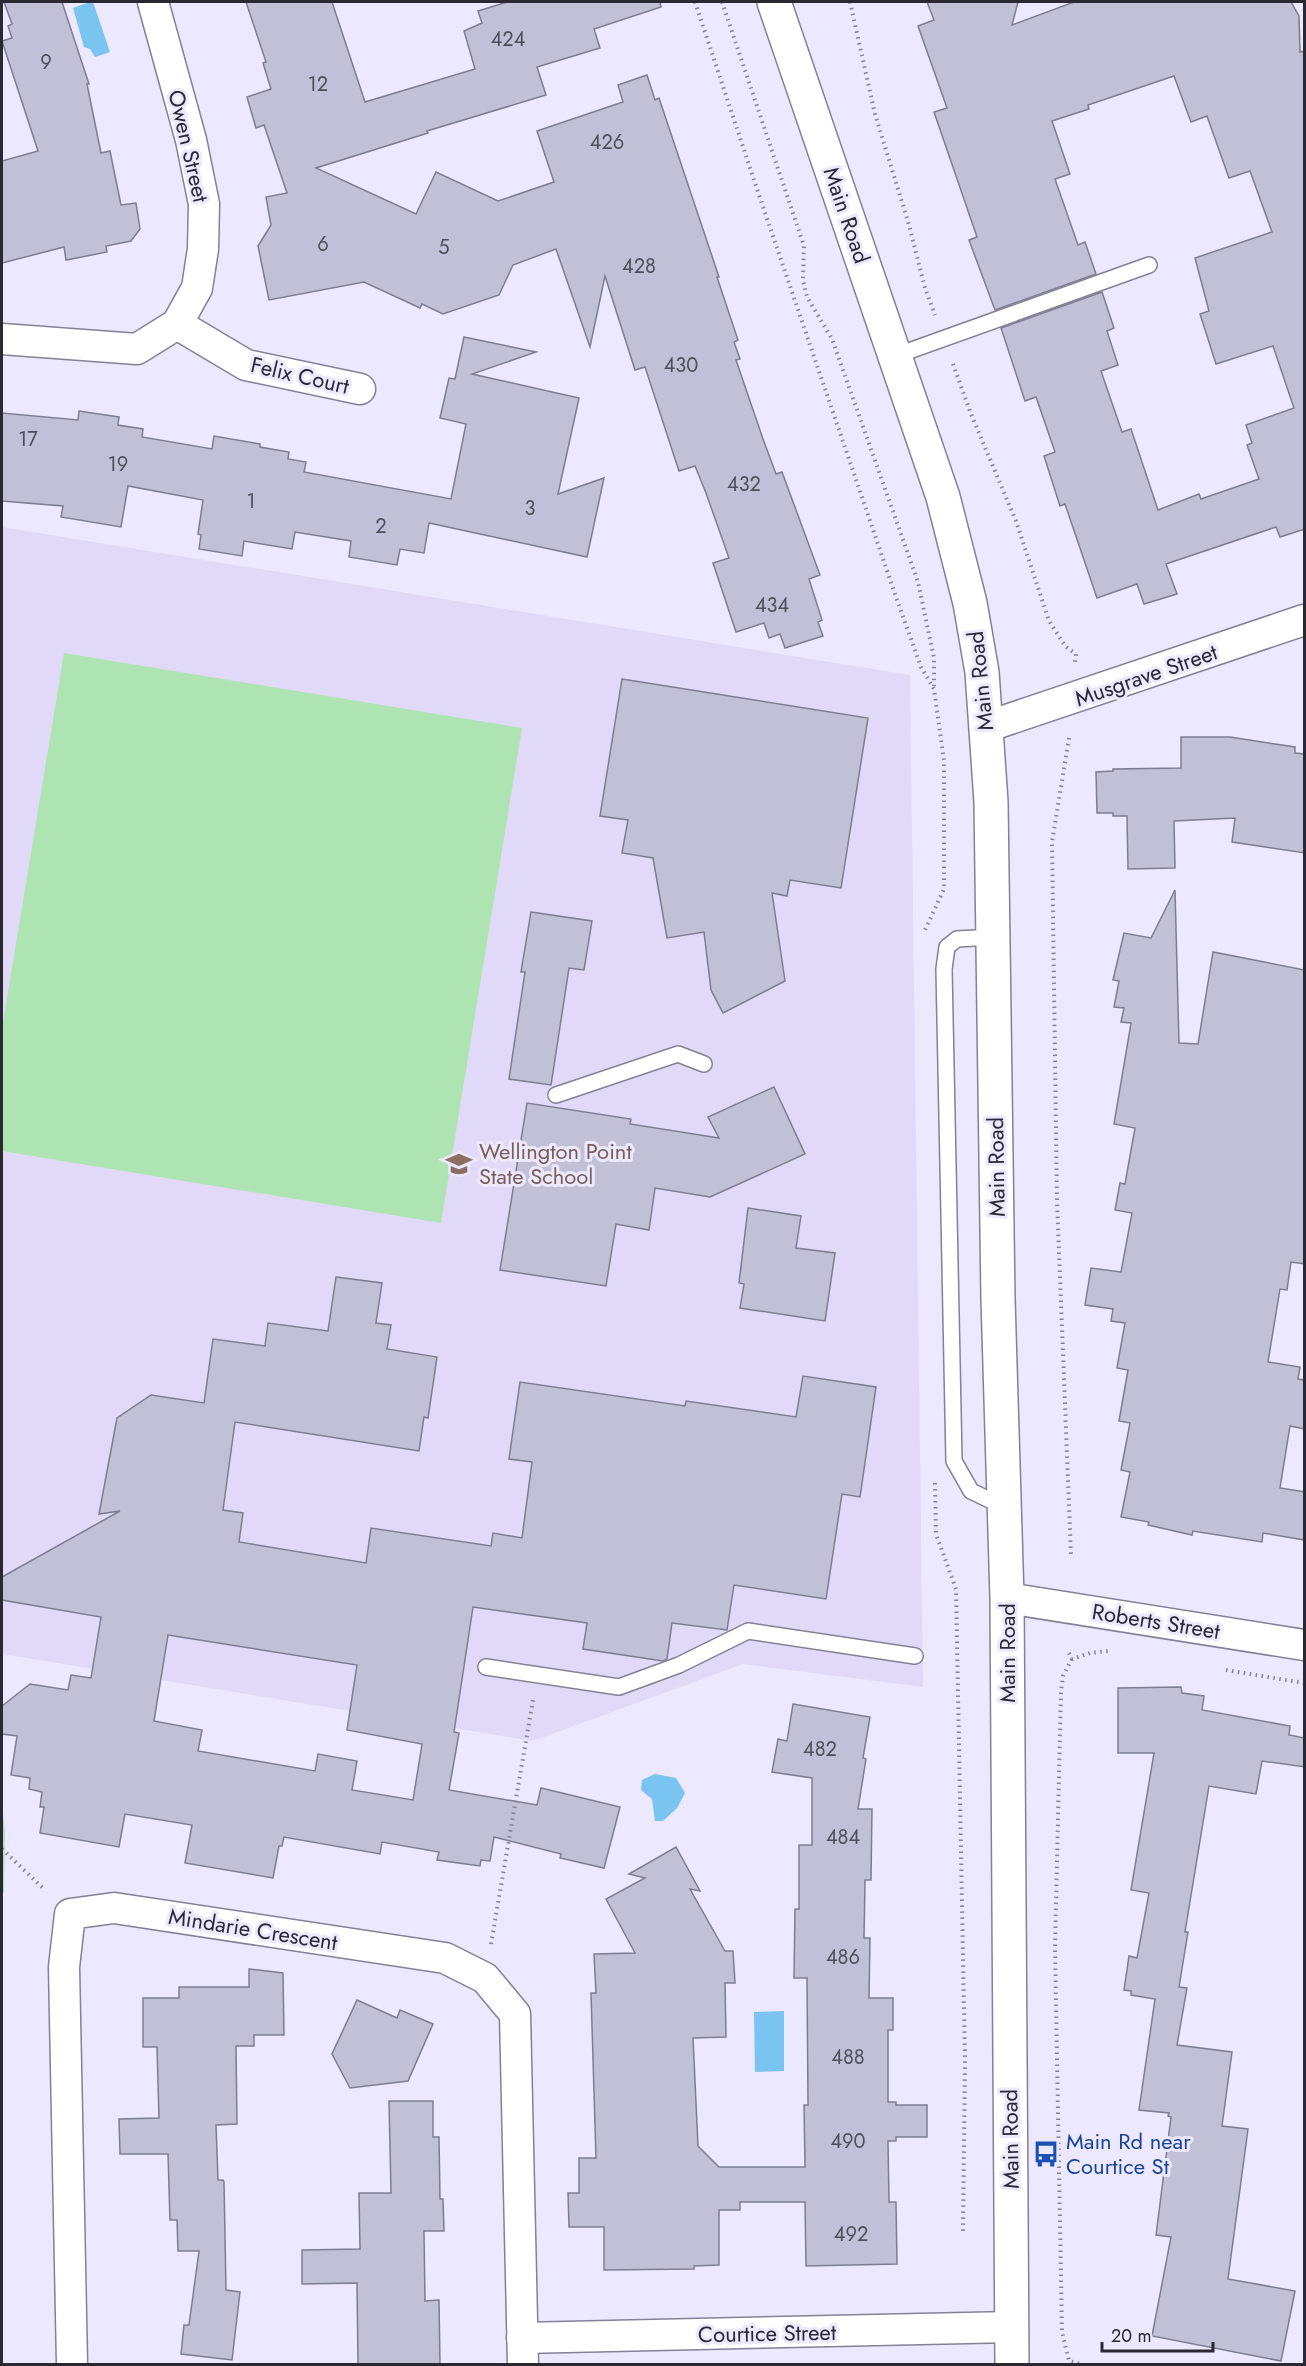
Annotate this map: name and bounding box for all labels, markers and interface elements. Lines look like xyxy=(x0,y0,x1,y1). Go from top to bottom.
house number: 424 xyxy=(491,25,526,54)
house number: 9 xyxy=(40,48,52,77)
house number: 12 xyxy=(308,70,328,99)
street label: Owen Street xyxy=(161,87,218,206)
house number: 426 xyxy=(590,128,624,157)
street label: Main Road xyxy=(816,163,878,267)
house number: 6 xyxy=(317,230,329,259)
house number: 5 xyxy=(438,233,450,262)
house number: 428 xyxy=(622,252,656,281)
street label: Felix Court xyxy=(248,348,353,402)
house number: 430 xyxy=(664,351,698,380)
house number: 17 xyxy=(18,425,38,454)
house number: 19 xyxy=(108,450,128,479)
house number: 432 xyxy=(727,470,761,499)
house number: 1 xyxy=(247,487,256,516)
house number: 3 xyxy=(525,494,536,523)
house number: 2 xyxy=(375,512,387,541)
house number: 434 xyxy=(755,591,789,620)
street label: Main Road xyxy=(959,630,1001,732)
street label: Musgrave Street xyxy=(1071,635,1222,714)
street label: Main Road xyxy=(979,1117,1013,1217)
place label: Wellington Point State School xyxy=(479,1135,632,1192)
school or university icon: Wellington Point State School xyxy=(444,1149,474,1179)
street label: Roberts Street xyxy=(1090,1595,1223,1647)
street label: Main Road xyxy=(991,1603,1023,1703)
house number: 482 xyxy=(803,1735,837,1764)
house number: 484 xyxy=(826,1823,860,1852)
street label: Mindarie Crescent xyxy=(166,1900,340,1958)
house number: 486 xyxy=(826,1943,860,1972)
house number: 488 xyxy=(831,2043,865,2072)
street label: Main Road xyxy=(993,2089,1027,2189)
place label: Main Rd near Courtice St xyxy=(1066,2125,1191,2182)
house number: 490 xyxy=(830,2127,866,2156)
bus stop icon: Main Rd near Courtice St xyxy=(1031,2139,1061,2169)
house number: 492 xyxy=(834,2220,868,2249)
scale bar xyxy=(1102,2315,1213,2353)
street label: Courtice Street xyxy=(698,2316,837,2350)
text: 20 m xyxy=(1111,2323,1151,2349)

